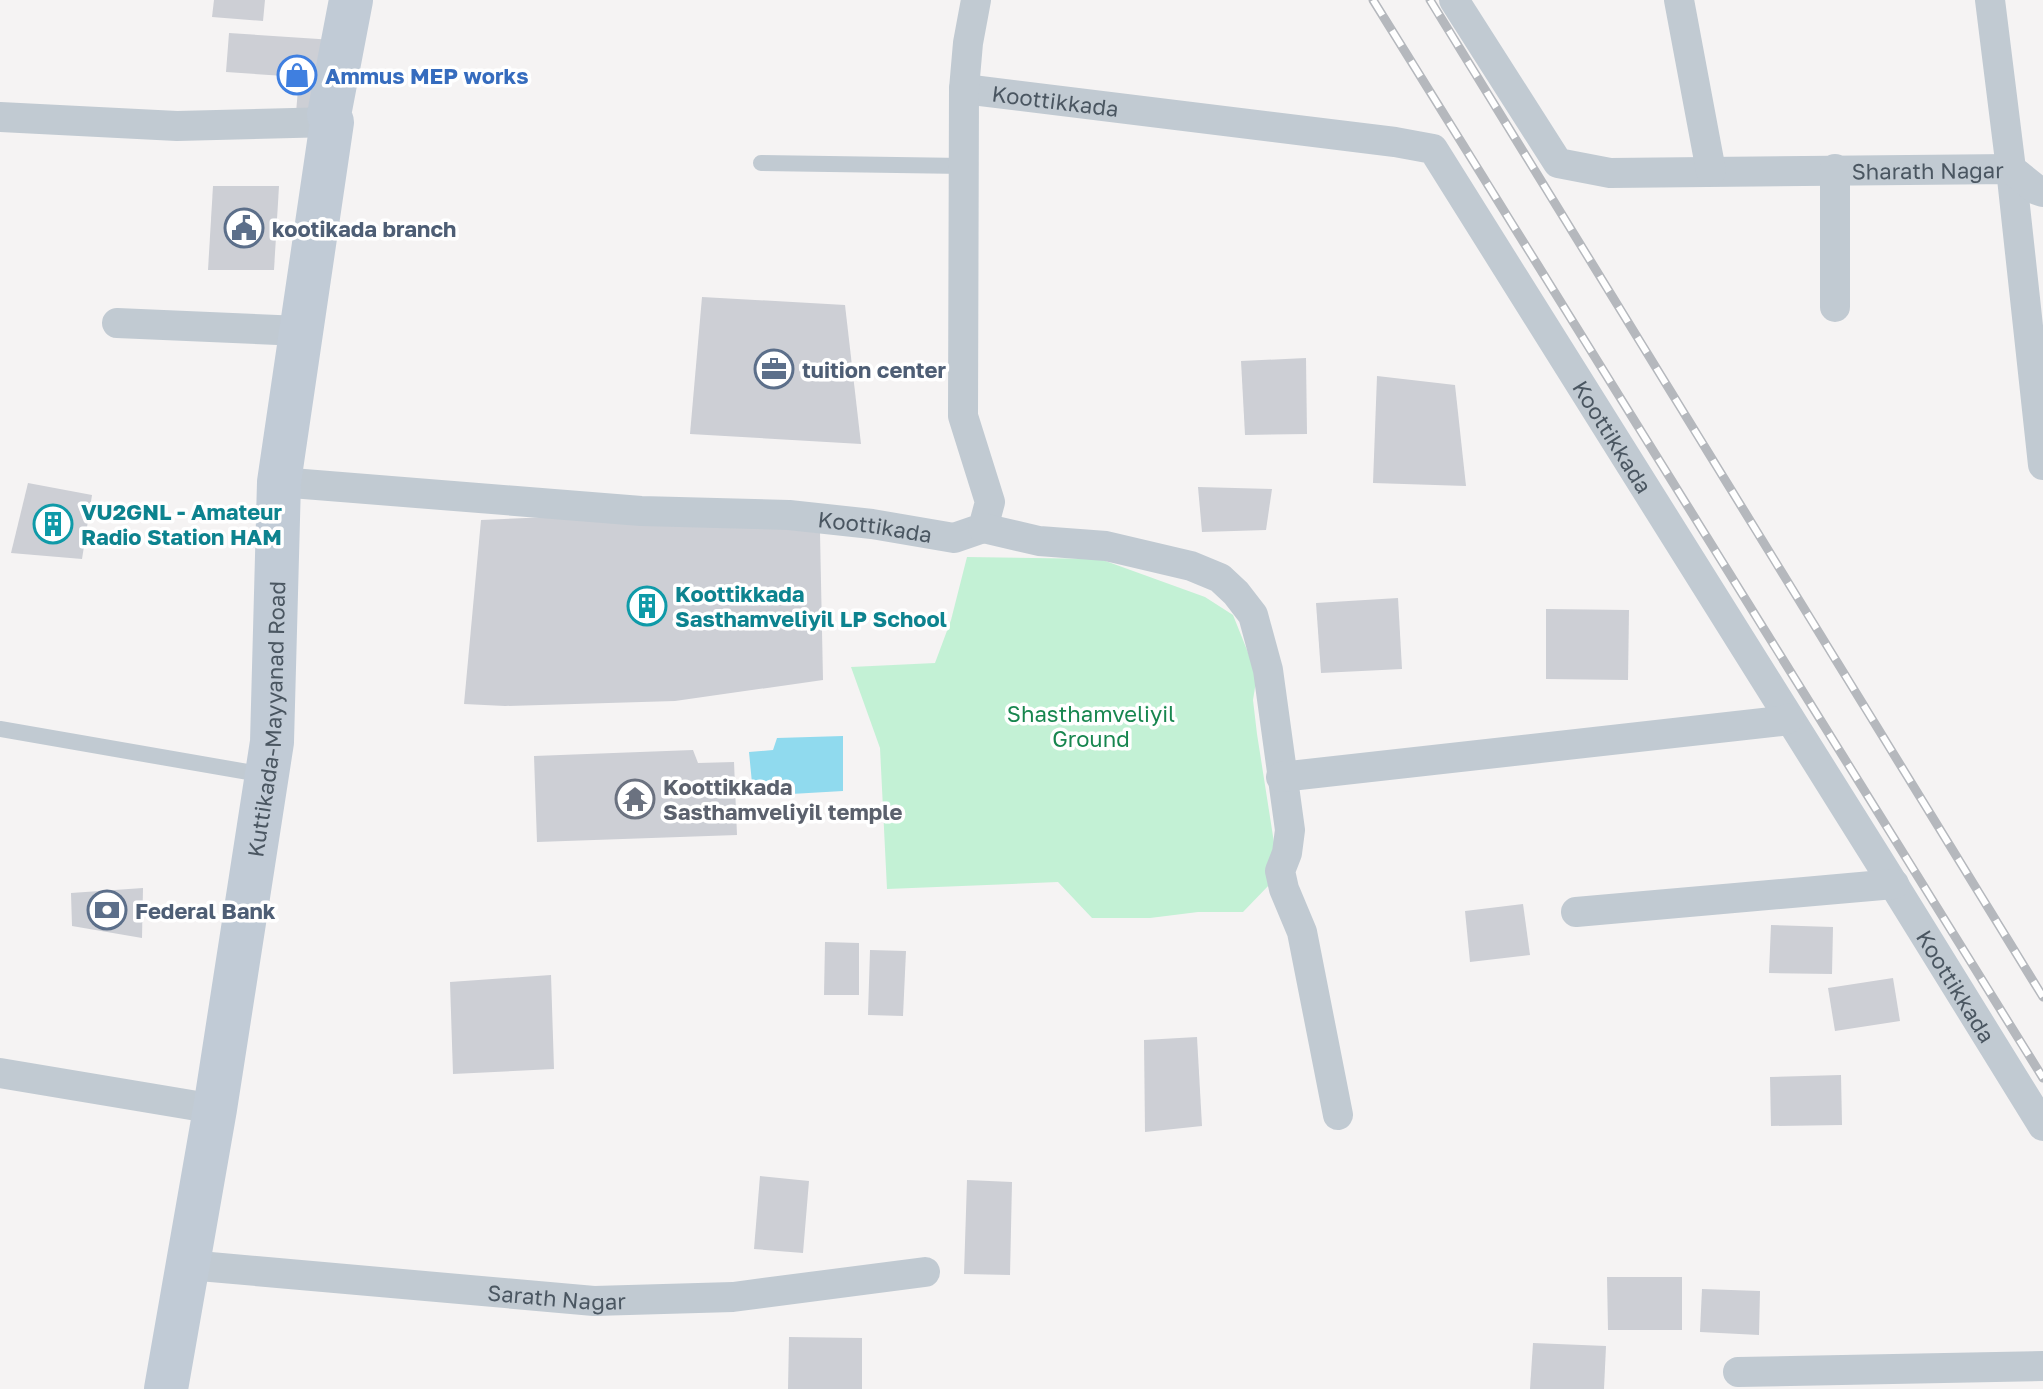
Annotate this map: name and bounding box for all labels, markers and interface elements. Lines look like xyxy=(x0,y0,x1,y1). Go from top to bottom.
shop icon: Ammus MEP works xyxy=(276,54,318,96)
place label: Ammus MEP works xyxy=(325,62,528,89)
street label: Koottikkada xyxy=(990,79,1120,121)
street label: Sharath Nagar xyxy=(1851,156,2004,184)
public building icon: kootikada branch xyxy=(223,207,265,249)
place label: kootikada branch xyxy=(272,215,456,242)
office icon: tuition center xyxy=(753,348,795,390)
place label: tuition center xyxy=(802,356,946,383)
street label: Koottikkada xyxy=(1568,375,1658,498)
place label: VU2GNL - Amateur Radio Station HAM xyxy=(81,498,282,550)
building icon: VU2GNL - Amateur Radio Station HAM xyxy=(32,503,74,545)
street label: Koottikada xyxy=(817,505,934,548)
place label: Koottikkada Sasthamveliyil LP School xyxy=(675,580,947,632)
street label: Kuttikada-Mayyanad Road xyxy=(241,581,290,859)
building icon: Koottikkada Sasthamveliyil LP School xyxy=(626,585,668,627)
park label: Shasthamveliyil Ground xyxy=(1007,700,1175,752)
place label: Koottikkada Sasthamveliyil temple xyxy=(663,773,903,825)
temple icon: Koottikkada Sasthamveliyil temple xyxy=(614,778,656,820)
bank icon: Federal Bank xyxy=(86,889,128,931)
place label: Federal Bank xyxy=(135,897,276,924)
street label: Koottikkada xyxy=(1911,925,2001,1047)
street label: Sarath Nagar xyxy=(486,1278,627,1315)

